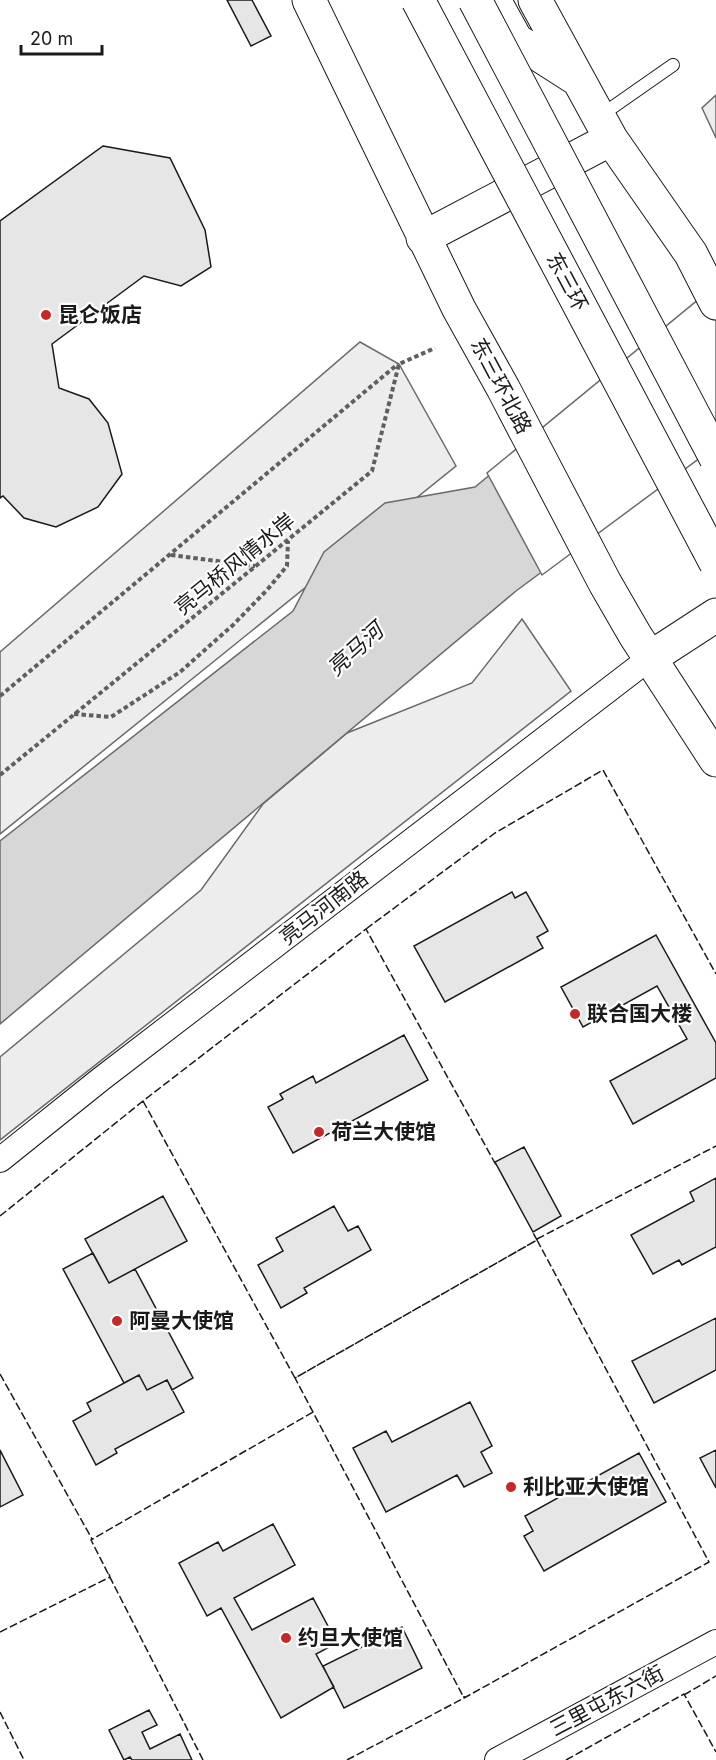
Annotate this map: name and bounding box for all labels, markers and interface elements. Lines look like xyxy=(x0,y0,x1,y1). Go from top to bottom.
scale bar xyxy=(21,18,102,56)
text: 20 m xyxy=(30,28,73,49)
street label: 东三环 xyxy=(542,248,593,315)
place label: 昆仑饭店 xyxy=(58,302,142,327)
marker: 昆仑饭店 xyxy=(39,308,53,322)
street label: 东三环北路 xyxy=(466,334,537,438)
street label: 亮马桥风情水岸 xyxy=(170,508,300,620)
water label: 亮马河 xyxy=(322,615,391,681)
street label: 亮马河南路 xyxy=(275,865,373,950)
place label: 联合国大楼 xyxy=(587,1001,692,1026)
marker: 联合国大楼 xyxy=(568,1007,582,1021)
place label: 荷兰大使馆 xyxy=(331,1119,436,1144)
marker: 荷兰大使馆 xyxy=(312,1125,326,1139)
place label: 阿曼大使馆 xyxy=(129,1308,234,1333)
marker: 阿曼大使馆 xyxy=(110,1314,124,1328)
place label: 利比亚大使馆 xyxy=(523,1474,649,1499)
marker: 利比亚大使馆 xyxy=(504,1480,518,1494)
place label: 约旦大使馆 xyxy=(298,1625,403,1650)
marker: 约旦大使馆 xyxy=(279,1631,293,1645)
street label: 三里屯东六街 xyxy=(545,1660,668,1741)

